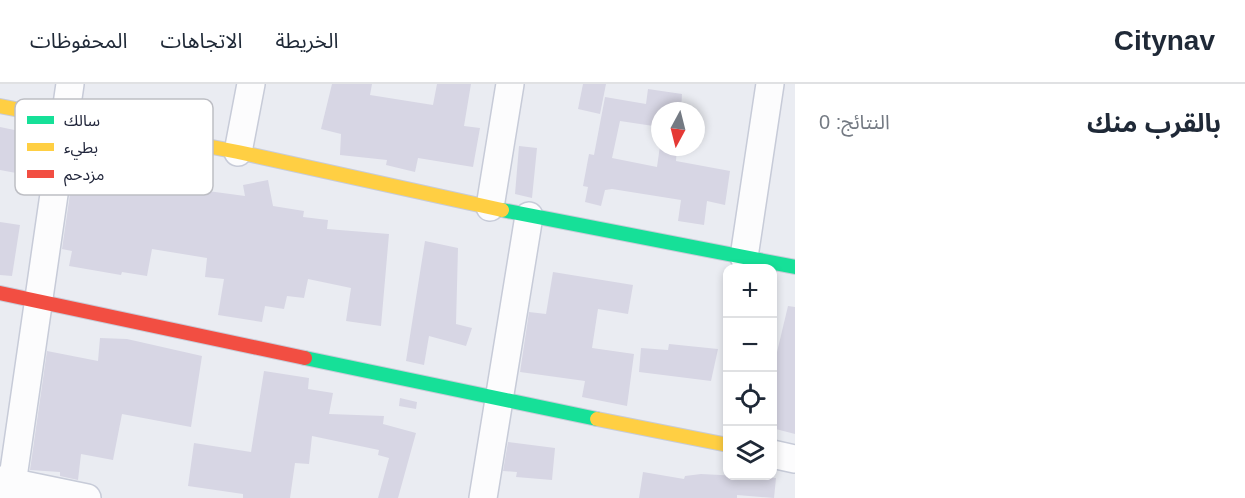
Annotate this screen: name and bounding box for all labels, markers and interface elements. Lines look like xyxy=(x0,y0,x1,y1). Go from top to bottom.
text: Citynav xyxy=(1114,25,1215,56)
text: المحفوظات xyxy=(30,29,127,52)
text: الاتجاهات xyxy=(160,29,242,52)
text: الخريطة xyxy=(275,29,338,52)
legend xyxy=(15,99,213,195)
north arrow xyxy=(651,102,705,156)
text: بالقرب منك xyxy=(1087,108,1221,138)
text: النتائج: 0 xyxy=(819,111,890,133)
text: سالك xyxy=(64,112,100,129)
text: بطيء xyxy=(64,139,98,160)
text: مزدحم xyxy=(64,166,104,187)
map controls xyxy=(723,264,777,480)
button: + xyxy=(723,264,777,318)
button: − xyxy=(723,318,777,372)
button: locate xyxy=(723,372,777,426)
button: layers xyxy=(723,426,777,480)

